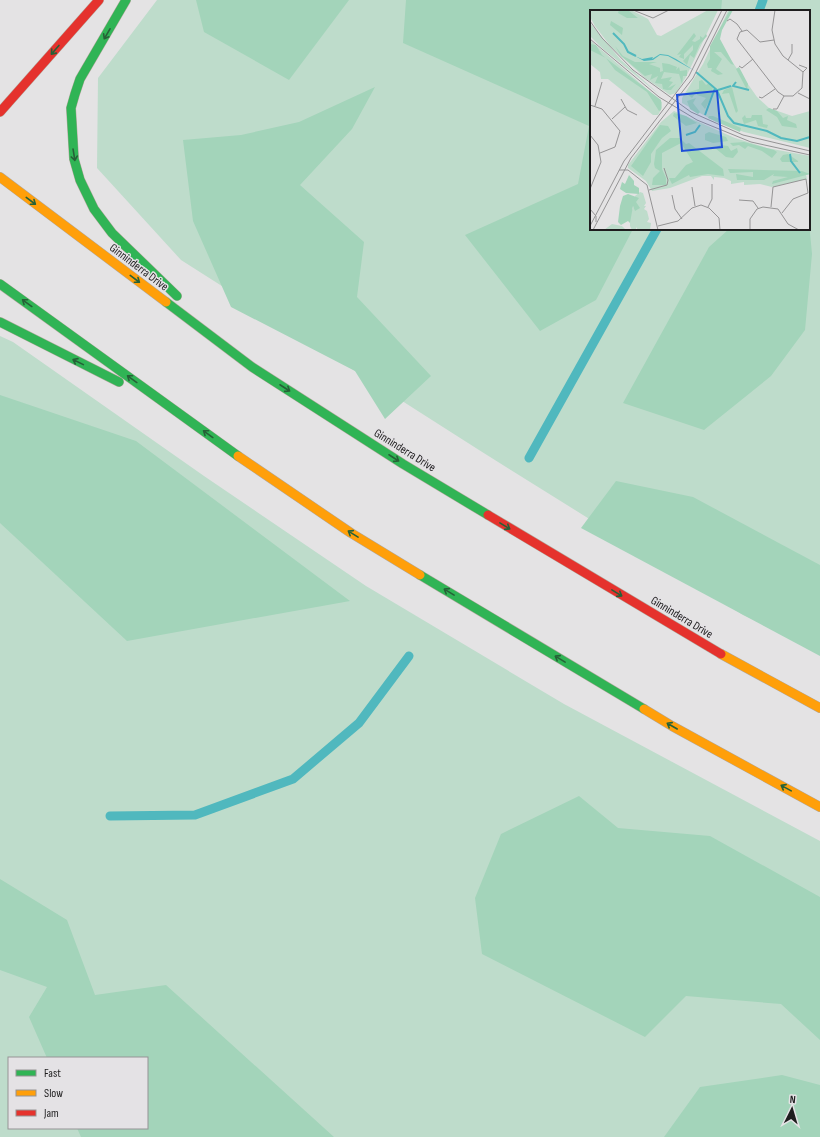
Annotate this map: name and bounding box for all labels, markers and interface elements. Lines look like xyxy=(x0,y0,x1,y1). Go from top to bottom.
inset map xyxy=(590,10,810,230)
one-way arrow xyxy=(102,28,110,40)
one-way arrow xyxy=(50,45,59,56)
one-way arrow xyxy=(70,148,78,161)
one-way arrow xyxy=(26,197,37,205)
street label: Ginninderra Drive xyxy=(106,240,171,295)
one-way arrow xyxy=(130,275,141,283)
one-way arrow xyxy=(21,299,32,307)
one-way arrow xyxy=(72,358,84,365)
one-way arrow xyxy=(127,375,138,383)
one-way arrow xyxy=(279,384,290,392)
street label: Ginninderra Drive xyxy=(371,426,438,475)
one-way arrow xyxy=(203,430,214,438)
one-way arrow xyxy=(388,454,399,462)
one-way arrow xyxy=(499,522,511,530)
one-way arrow xyxy=(348,530,359,538)
one-way arrow xyxy=(444,588,455,596)
one-way arrow xyxy=(611,589,623,597)
street label: Ginninderra Drive xyxy=(648,593,716,642)
one-way arrow xyxy=(555,655,566,663)
one-way arrow xyxy=(666,721,678,729)
one-way arrow xyxy=(780,784,792,792)
legend xyxy=(8,1057,148,1129)
text: Fast xyxy=(44,1066,61,1081)
text: Slow xyxy=(44,1086,63,1101)
north arrow xyxy=(772,1089,812,1129)
text: N xyxy=(789,1093,796,1106)
text: Jam xyxy=(43,1106,59,1121)

